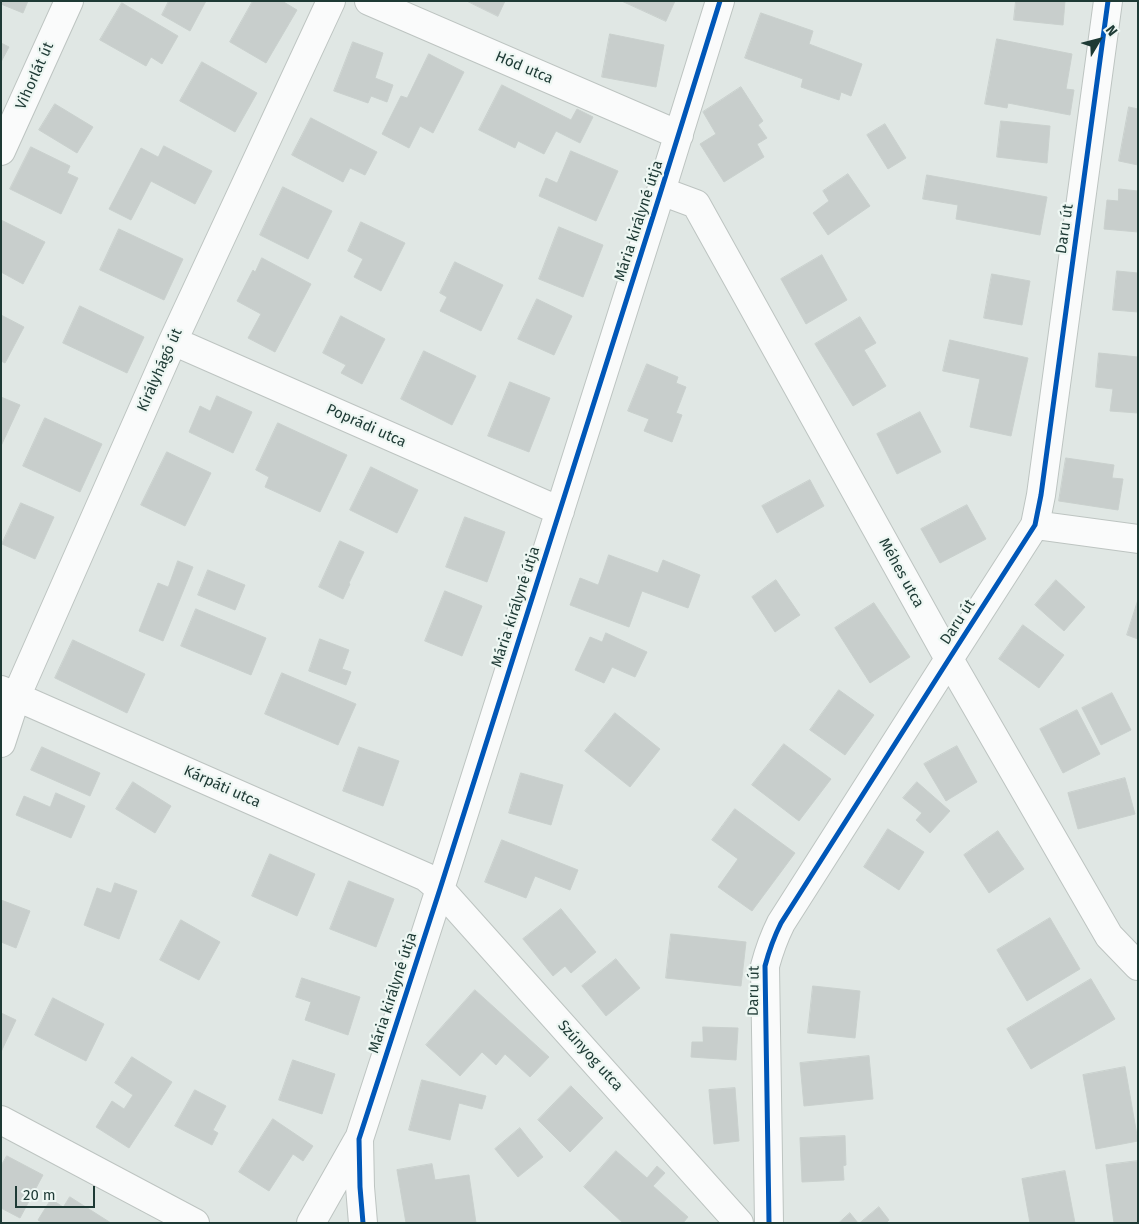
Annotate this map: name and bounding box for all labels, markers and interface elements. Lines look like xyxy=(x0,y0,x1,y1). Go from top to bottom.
north arrow xyxy=(1074,15,1124,65)
text: N xyxy=(1102,22,1121,39)
street label: Vihorlát út xyxy=(12,39,58,113)
street label: Hód utca xyxy=(492,48,556,88)
street label: Mária királyné útja xyxy=(611,158,667,284)
street label: Daru út xyxy=(1053,203,1077,255)
street label: Királyhágó út xyxy=(134,326,186,414)
street label: Poprádi utca xyxy=(323,400,409,452)
street label: Méhes utca xyxy=(874,535,928,611)
street label: Mária királyné útja xyxy=(488,544,544,670)
street label: Daru út xyxy=(937,596,979,648)
street label: Kárpáti utca xyxy=(181,762,263,812)
street label: Mária királyné útja xyxy=(365,930,421,1056)
street label: Daru út xyxy=(745,966,763,1016)
street label: Szúnyog utca xyxy=(554,1017,626,1095)
scale bar xyxy=(18,1176,98,1208)
text: 20 m xyxy=(23,1186,56,1204)

